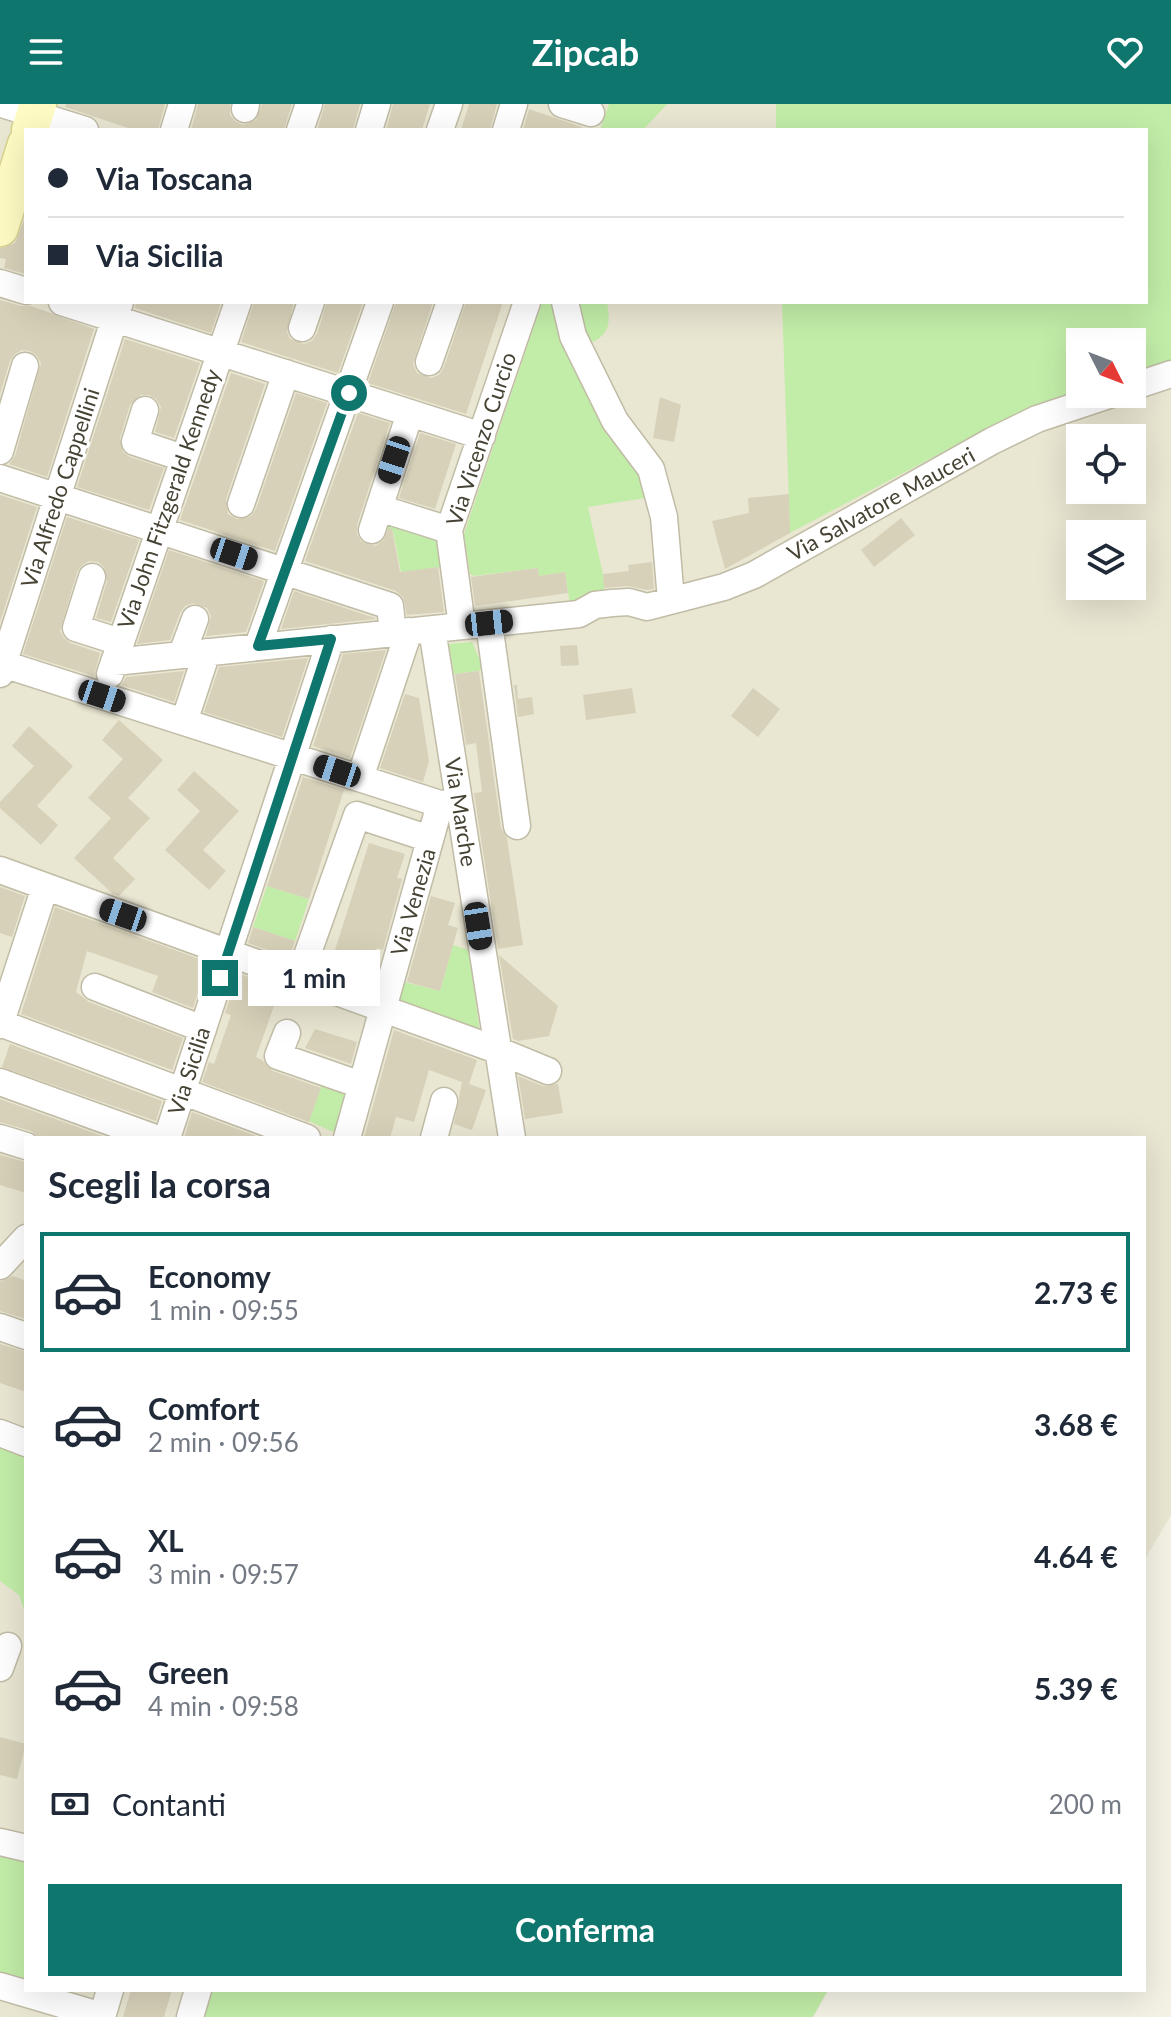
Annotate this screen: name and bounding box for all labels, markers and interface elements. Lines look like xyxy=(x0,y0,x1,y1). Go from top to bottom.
icon: menu xyxy=(24,30,68,74)
text: Zipcab xyxy=(532,30,639,74)
icon: heart xyxy=(1103,30,1147,74)
text: Via Toscana xyxy=(96,160,253,196)
text: Via Sicilia xyxy=(96,237,223,273)
north arrow xyxy=(1066,328,1146,408)
map controls xyxy=(1066,328,1146,600)
street label: Via Vicenzo Curcio xyxy=(440,349,521,529)
street label: Via John Fitzgerald Kennedy xyxy=(111,365,226,632)
route start xyxy=(331,375,367,411)
street label: Via Alfredo Cappellini xyxy=(14,385,105,591)
button: locate xyxy=(1066,424,1146,504)
car xyxy=(375,433,413,487)
street label: Via Salvatore Mauceri xyxy=(782,441,979,566)
button: layers xyxy=(1066,520,1146,600)
car xyxy=(207,535,261,573)
car xyxy=(464,609,514,637)
car xyxy=(75,677,129,715)
car xyxy=(310,752,364,790)
street label: Via Marche xyxy=(440,756,483,868)
street label: Via Venezia xyxy=(384,845,441,959)
car xyxy=(96,896,150,934)
car xyxy=(462,900,494,952)
callout: 1 min xyxy=(248,950,380,1006)
route end xyxy=(202,960,238,996)
text: 1 min xyxy=(282,962,346,994)
street label: Via Sicilia xyxy=(162,1023,215,1118)
text: Scegli la corsa xyxy=(48,1162,271,1206)
icon: car xyxy=(52,1256,124,1328)
text: Economy xyxy=(148,1258,271,1294)
text: 2.73 € xyxy=(1034,1274,1118,1310)
text: 1 min · 09:55 xyxy=(148,1294,299,1326)
icon: car xyxy=(52,1388,124,1460)
text: Comfort xyxy=(148,1390,260,1426)
text: 3.68 € xyxy=(1034,1406,1118,1442)
text: 2 min · 09:56 xyxy=(148,1426,299,1458)
icon: car xyxy=(52,1520,124,1592)
text: XL xyxy=(148,1522,184,1558)
text: 4.64 € xyxy=(1034,1538,1118,1574)
text: 3 min · 09:57 xyxy=(148,1558,299,1590)
icon: car xyxy=(52,1652,124,1724)
text: Green xyxy=(148,1654,229,1690)
text: 5.39 € xyxy=(1034,1670,1118,1706)
text: 4 min · 09:58 xyxy=(148,1690,299,1722)
icon: cash xyxy=(48,1782,92,1826)
text: Contanti xyxy=(112,1786,226,1822)
text: 200 m xyxy=(1049,1788,1122,1820)
button: Conferma xyxy=(48,1884,1122,1976)

